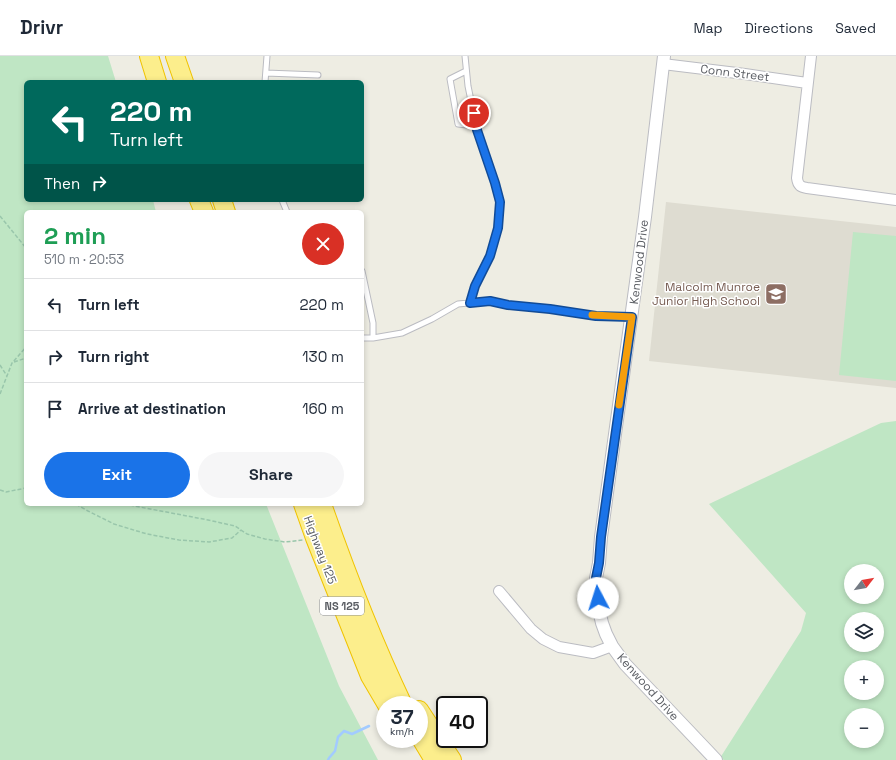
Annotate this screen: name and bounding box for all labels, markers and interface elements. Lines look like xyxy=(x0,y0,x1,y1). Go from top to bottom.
text: Drivr xyxy=(20,15,63,40)
text: Map xyxy=(693,19,723,37)
text: Directions xyxy=(745,19,813,37)
text: Saved xyxy=(835,19,876,37)
street label: Conn Street xyxy=(699,61,771,85)
text: 220 m xyxy=(110,93,192,129)
icon: left xyxy=(44,96,96,148)
pin xyxy=(457,96,491,130)
icon: arrive xyxy=(463,102,485,124)
text: Turn left xyxy=(110,128,183,151)
icon: right xyxy=(88,172,110,194)
text: Then xyxy=(44,174,80,193)
street label: Kenwood Drive xyxy=(626,219,652,305)
text: 2 min xyxy=(44,220,106,251)
button: close xyxy=(302,223,344,265)
text: 510 m · 20:53 xyxy=(44,251,124,268)
place label: Malcolm Munroe Junior High School xyxy=(652,279,760,309)
school or university icon: Malcolm Munroe Junior High School xyxy=(763,281,789,307)
icon: left xyxy=(44,294,66,316)
text: Turn left xyxy=(78,295,140,314)
text: 220 m xyxy=(300,295,344,314)
icon: right xyxy=(44,346,66,368)
text: Turn right xyxy=(78,347,149,366)
text: 130 m xyxy=(302,347,344,366)
icon: arrive xyxy=(44,398,66,420)
text: Arrive at destination xyxy=(78,399,226,418)
text: 160 m xyxy=(302,399,344,418)
button: Exit xyxy=(44,452,190,498)
button: Share xyxy=(198,452,344,498)
street label: Highway 125 xyxy=(300,514,340,586)
north arrow xyxy=(844,564,884,604)
map controls xyxy=(844,564,884,748)
position arrow xyxy=(577,577,619,619)
road number: NS 125 xyxy=(320,597,364,615)
button: layers xyxy=(844,612,884,652)
street label: Kenwood Drive xyxy=(613,650,683,724)
button: + xyxy=(844,660,884,700)
speed limit sign: 40 xyxy=(436,696,488,748)
text: 37 xyxy=(390,704,414,730)
button: − xyxy=(844,708,884,748)
text: km/h xyxy=(390,725,414,738)

